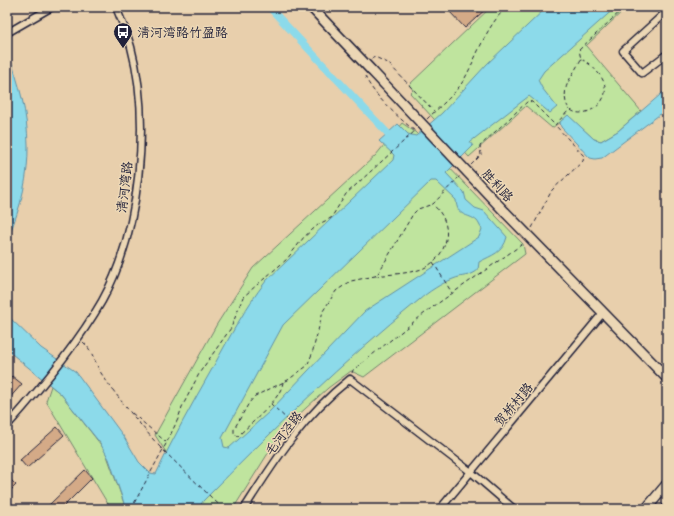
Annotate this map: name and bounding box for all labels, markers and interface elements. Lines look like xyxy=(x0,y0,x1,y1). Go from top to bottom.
bus stop icon: 清河湾路竹盈路 xyxy=(112,21,134,49)
place label: 清河湾路竹盈路 xyxy=(137,25,228,40)
street label: 清河湾路 xyxy=(114,160,135,214)
street label: 胜利路 xyxy=(479,166,516,205)
street label: 贺桥村路 xyxy=(491,380,536,429)
street label: 毛河泾路 xyxy=(261,408,305,458)

